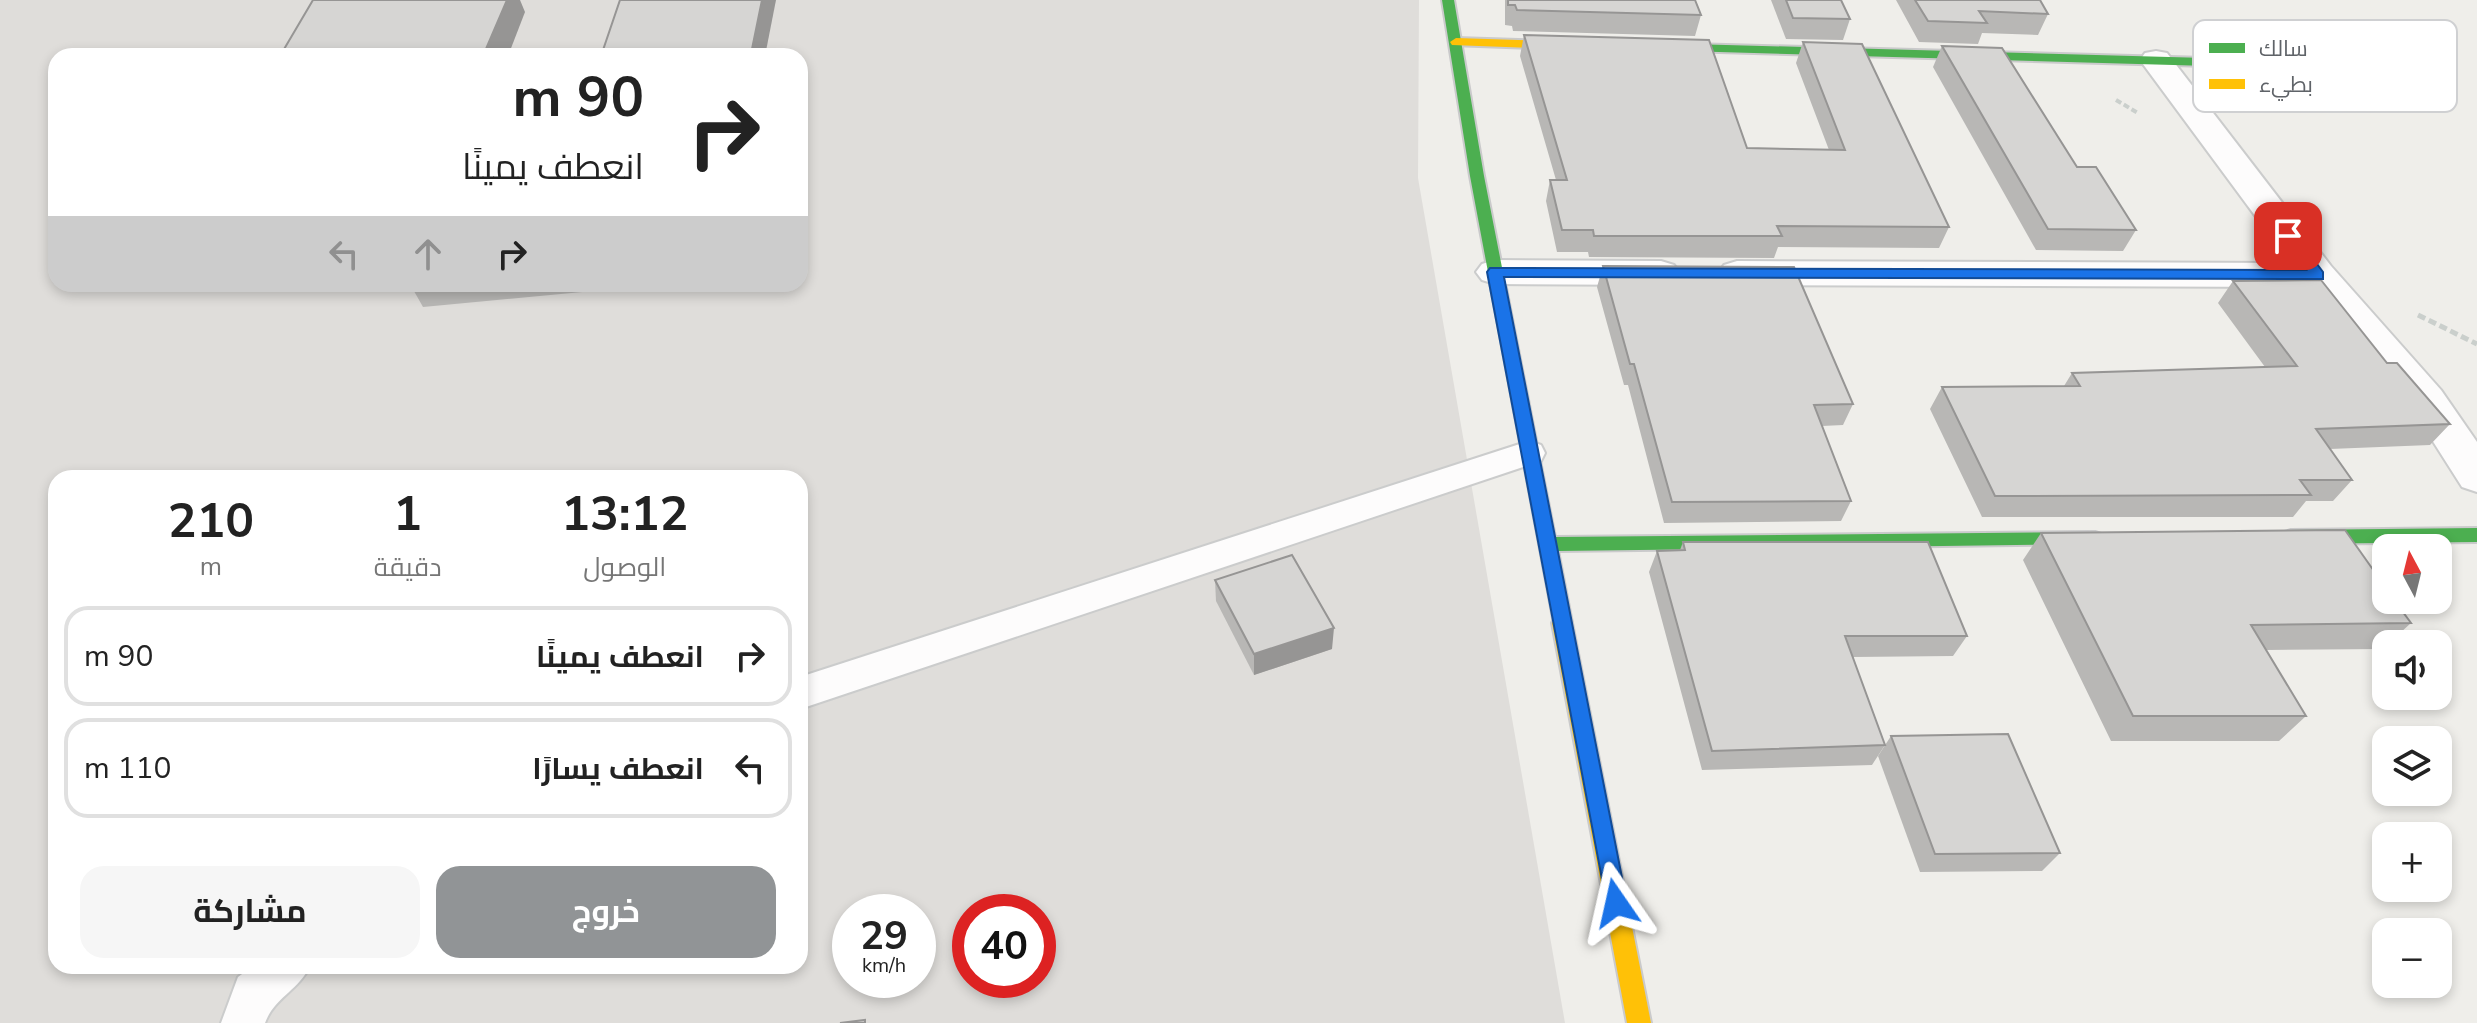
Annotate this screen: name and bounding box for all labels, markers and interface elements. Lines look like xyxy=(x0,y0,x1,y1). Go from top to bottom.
legend xyxy=(2193,20,2457,112)
text: سالك xyxy=(2259,34,2308,64)
text: 90 m xyxy=(513,59,644,136)
text: بطيء xyxy=(2259,70,2313,101)
icon: right xyxy=(672,80,776,184)
text: انعطف يمينًا xyxy=(462,143,644,192)
pin xyxy=(2254,202,2322,270)
icon: arrive xyxy=(2266,214,2310,258)
icon: left xyxy=(322,232,366,276)
icon: ahead xyxy=(406,232,450,276)
icon: right xyxy=(490,232,534,276)
text: 1 xyxy=(393,481,422,547)
text: 13:12 xyxy=(561,481,688,547)
text: 210 xyxy=(168,488,254,554)
north arrow xyxy=(2372,534,2452,614)
map controls xyxy=(2372,534,2452,998)
text: m xyxy=(200,549,222,584)
text: دقيقة xyxy=(374,550,441,585)
text: الوصول xyxy=(583,550,666,585)
button: sound xyxy=(2372,630,2452,710)
icon: right xyxy=(728,634,772,678)
text: 90 m xyxy=(84,636,153,677)
text: انعطف يمينًا xyxy=(536,637,704,678)
button: layers xyxy=(2372,726,2452,806)
icon: left xyxy=(728,746,772,790)
text: 110 m xyxy=(84,748,171,789)
text: انعطف يسارًا xyxy=(532,749,704,790)
button: + xyxy=(2372,822,2452,902)
position arrow xyxy=(1574,861,1658,945)
button: مشاركة xyxy=(80,866,420,958)
button: خروج xyxy=(436,866,776,958)
speed limit sign: 40 xyxy=(952,894,1056,998)
text: 29 xyxy=(860,909,908,963)
button: − xyxy=(2372,918,2452,998)
text: km/h xyxy=(862,952,906,979)

